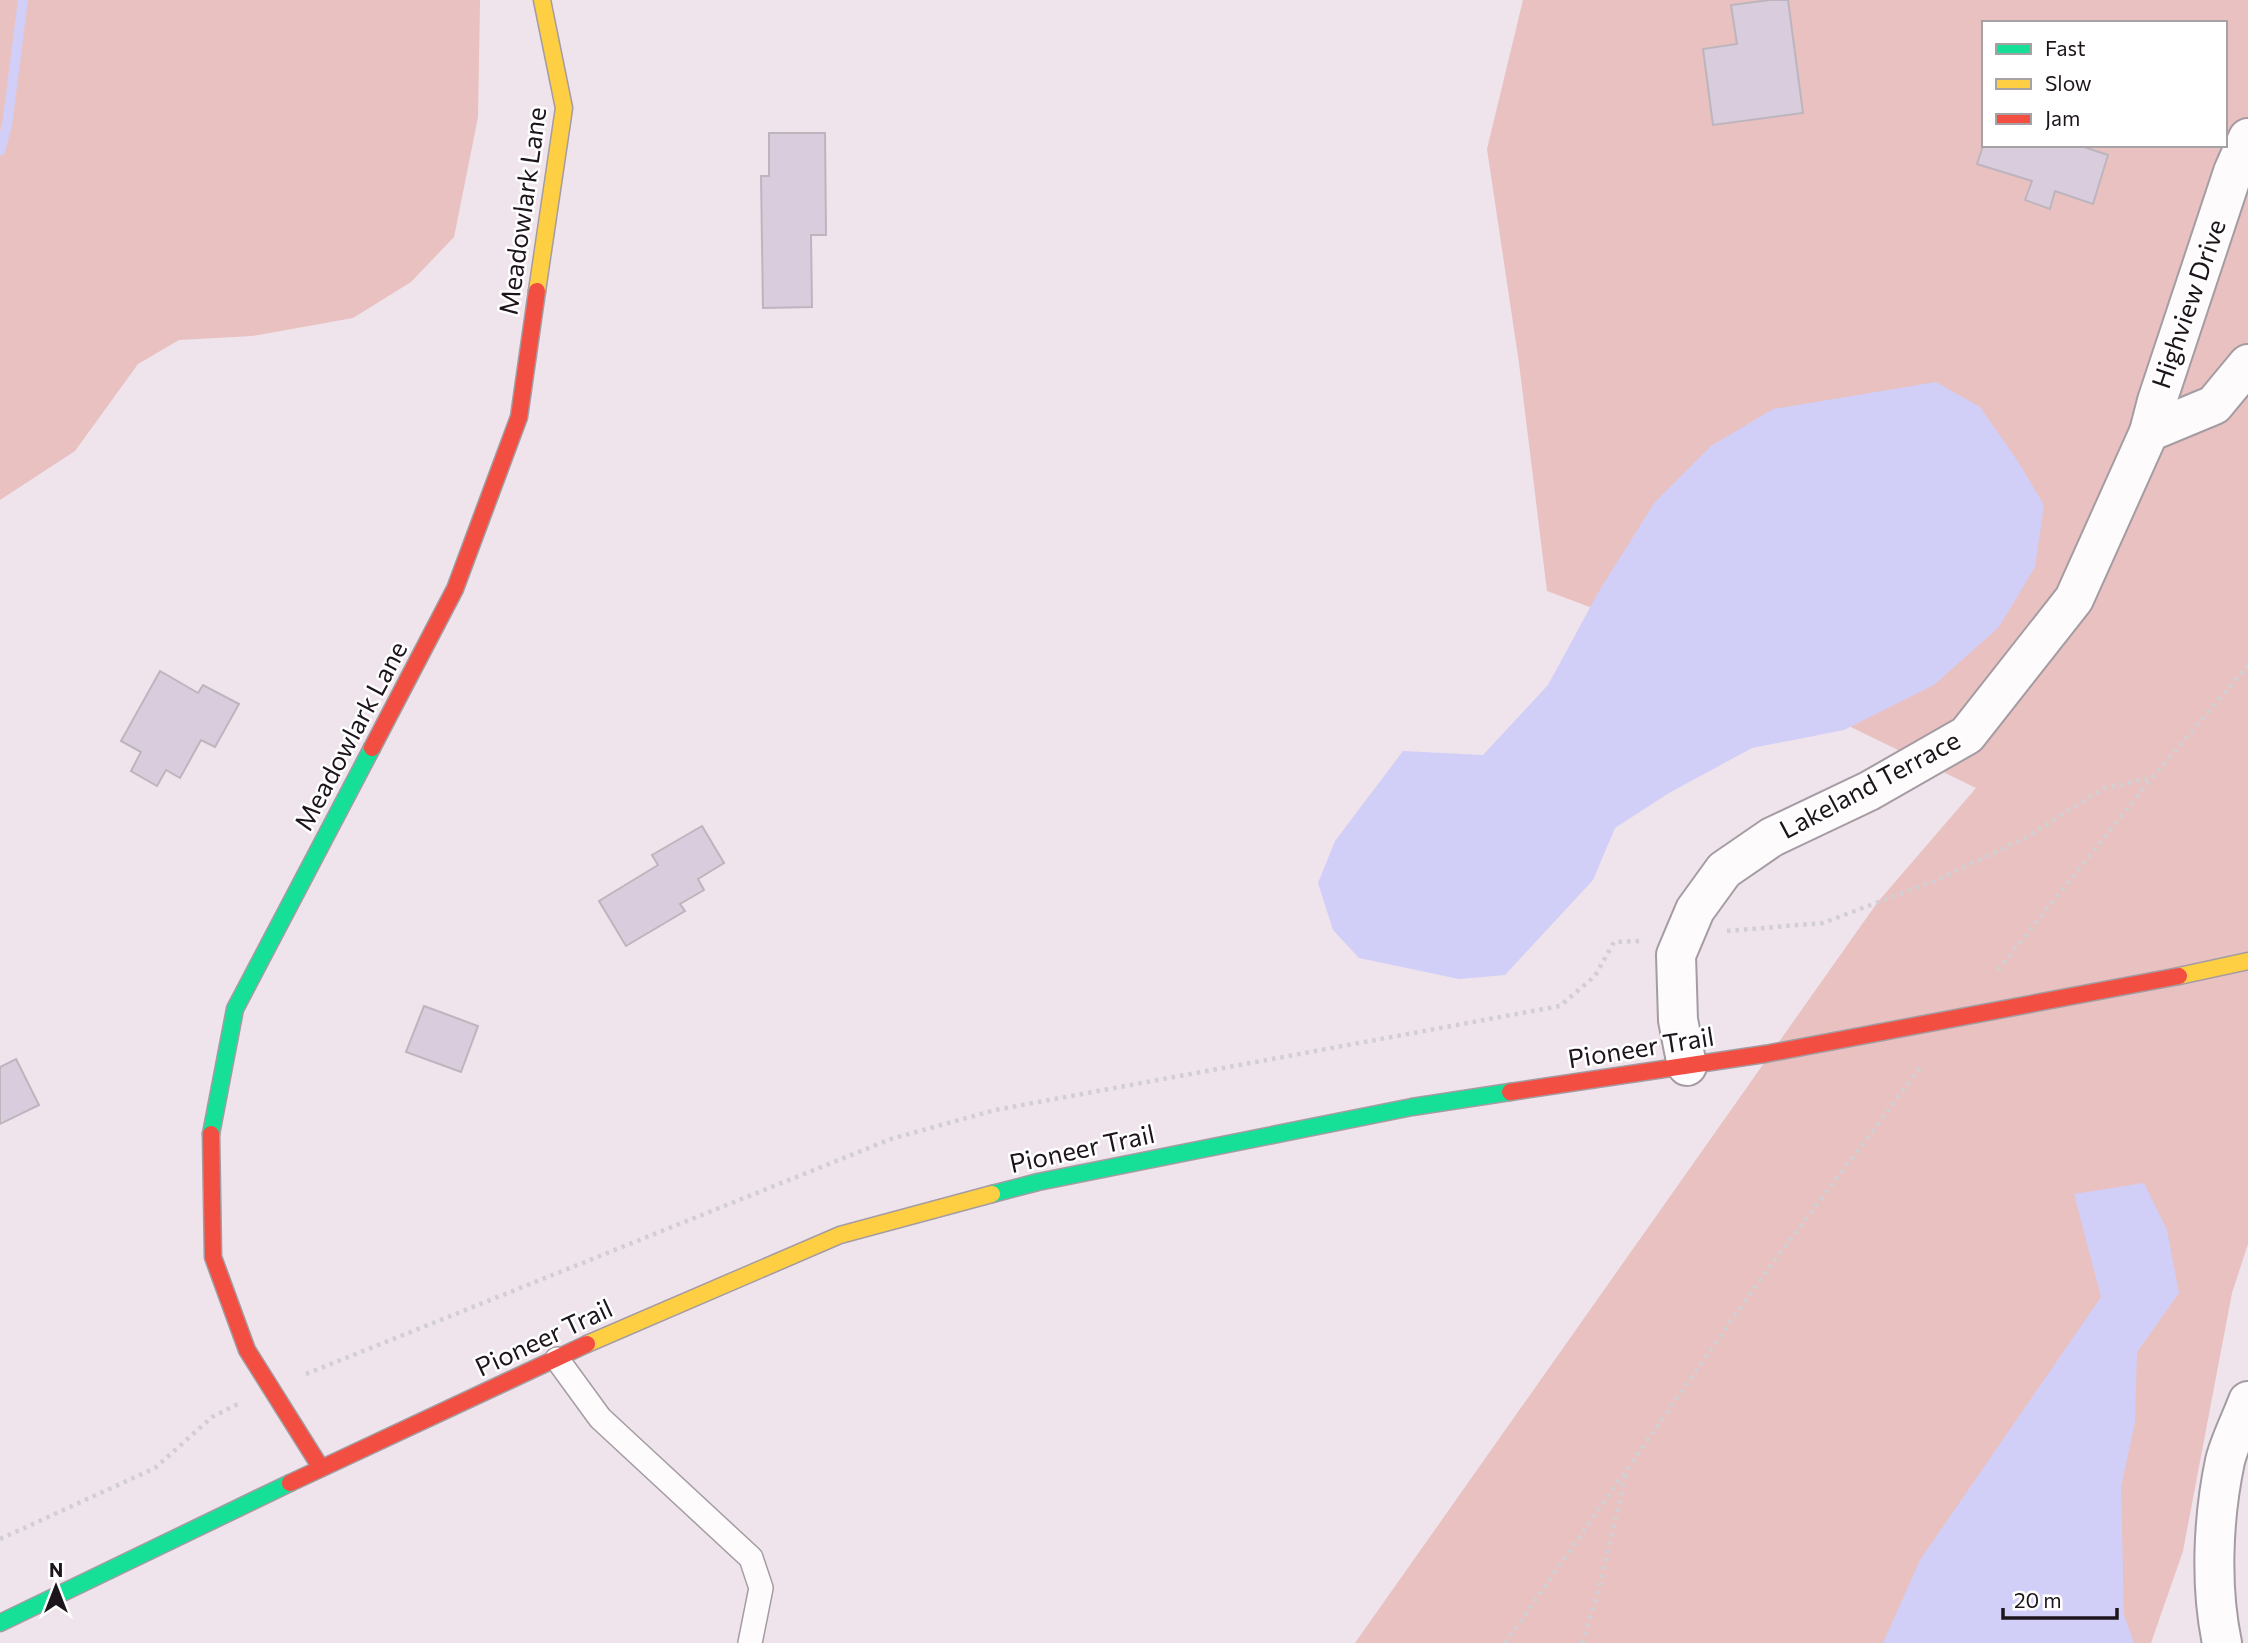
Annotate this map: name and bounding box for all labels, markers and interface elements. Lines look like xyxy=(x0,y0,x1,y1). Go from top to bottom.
legend xyxy=(1982,21,2227,147)
text: Fast xyxy=(2045,35,2086,60)
text: Slow xyxy=(2045,70,2092,95)
street label: Meadowlark Lane xyxy=(492,105,551,317)
text: Jam xyxy=(2045,105,2080,130)
street label: Highview Drive xyxy=(2144,215,2231,392)
street label: Meadowlark Lane xyxy=(287,635,413,835)
street label: Lakeland Terrace xyxy=(1774,723,1965,844)
street label: Pioneer Trail xyxy=(1565,1020,1716,1073)
street label: Pioneer Trail xyxy=(1006,1117,1157,1178)
street label: Pioneer Trail xyxy=(470,1291,617,1382)
north arrow xyxy=(21,1552,91,1622)
text: N xyxy=(49,1558,63,1581)
scale bar xyxy=(2003,1576,2117,1620)
text: 20 m xyxy=(2014,1587,2062,1612)

